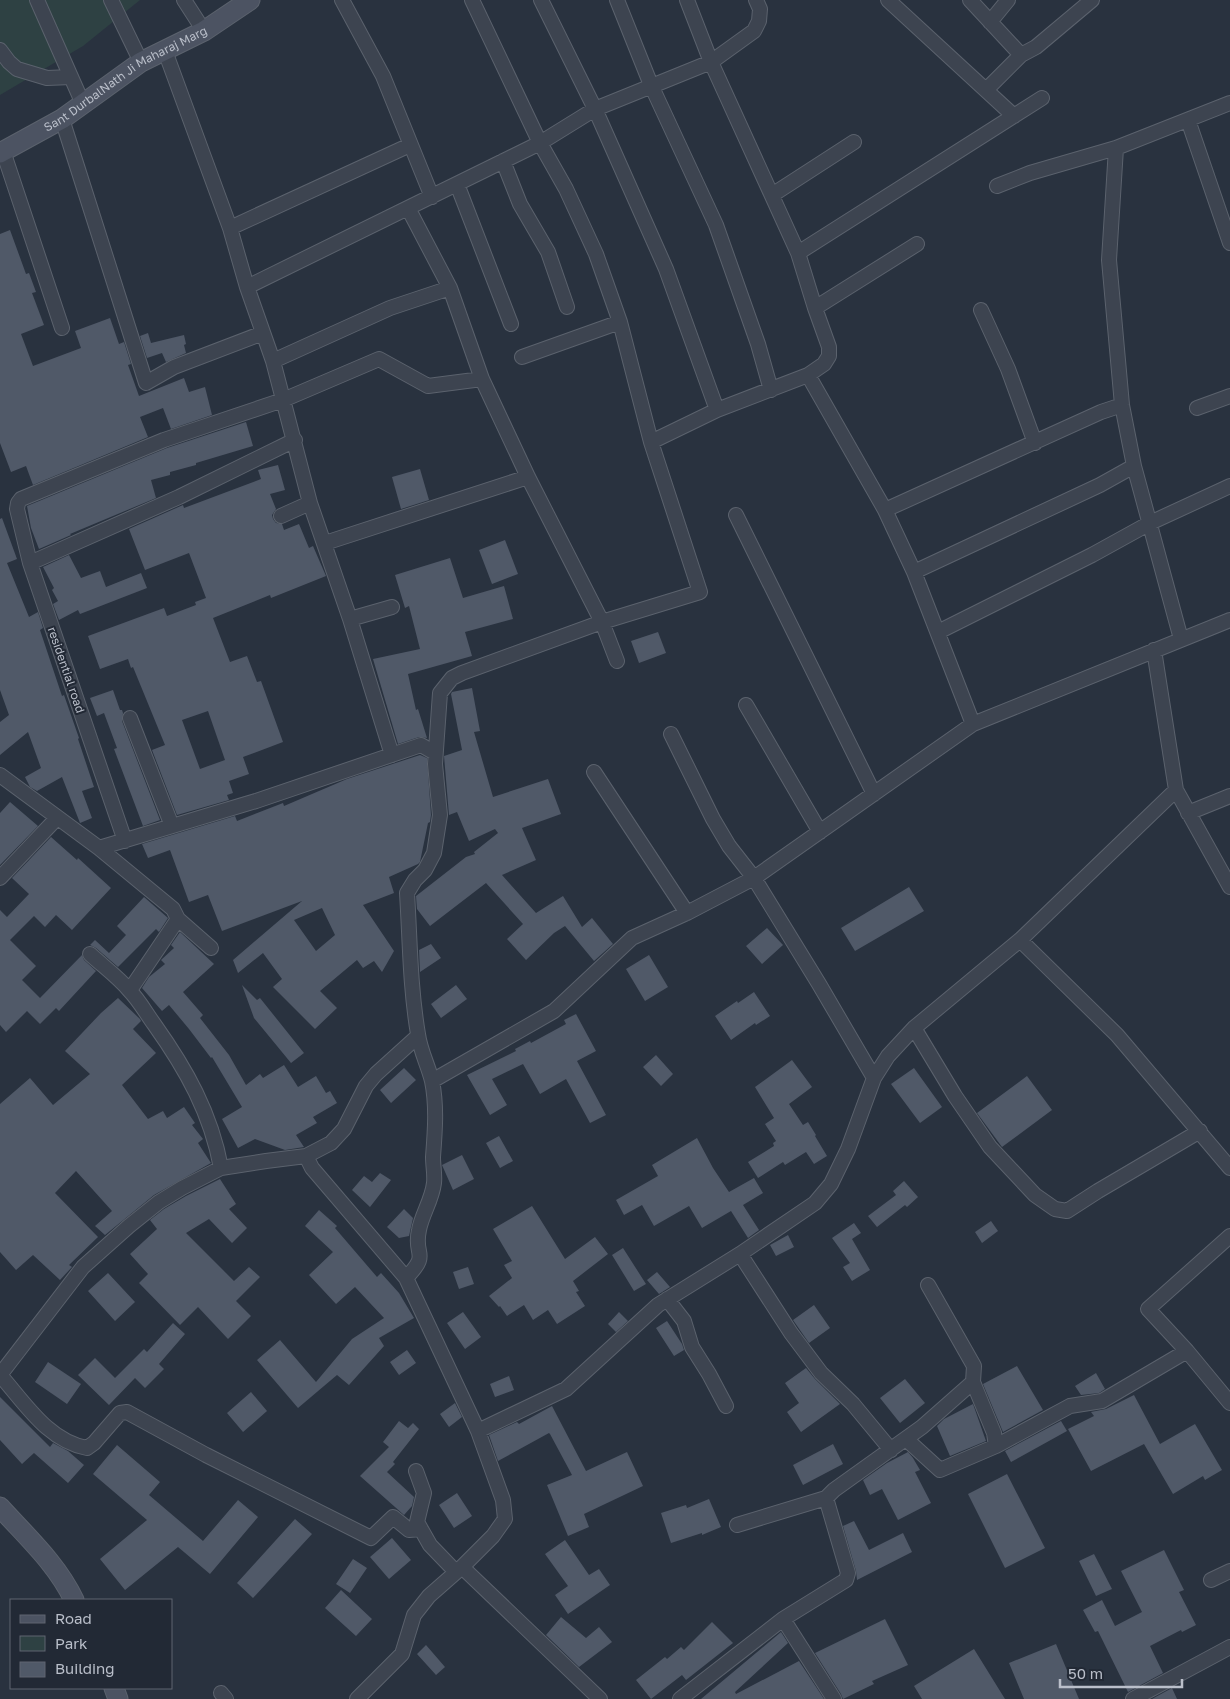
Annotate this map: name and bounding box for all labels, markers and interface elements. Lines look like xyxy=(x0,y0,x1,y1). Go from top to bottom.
street label: Sant DurbalNath Ji Maharaj Marg xyxy=(41,23,209,135)
street label: residential road xyxy=(45,625,88,715)
legend xyxy=(10,1599,172,1689)
text: Road xyxy=(55,1609,92,1627)
text: Park xyxy=(55,1634,88,1652)
scale bar xyxy=(1060,1656,1182,1688)
text: Building xyxy=(55,1659,115,1677)
text: 50 m xyxy=(1068,1664,1103,1682)

